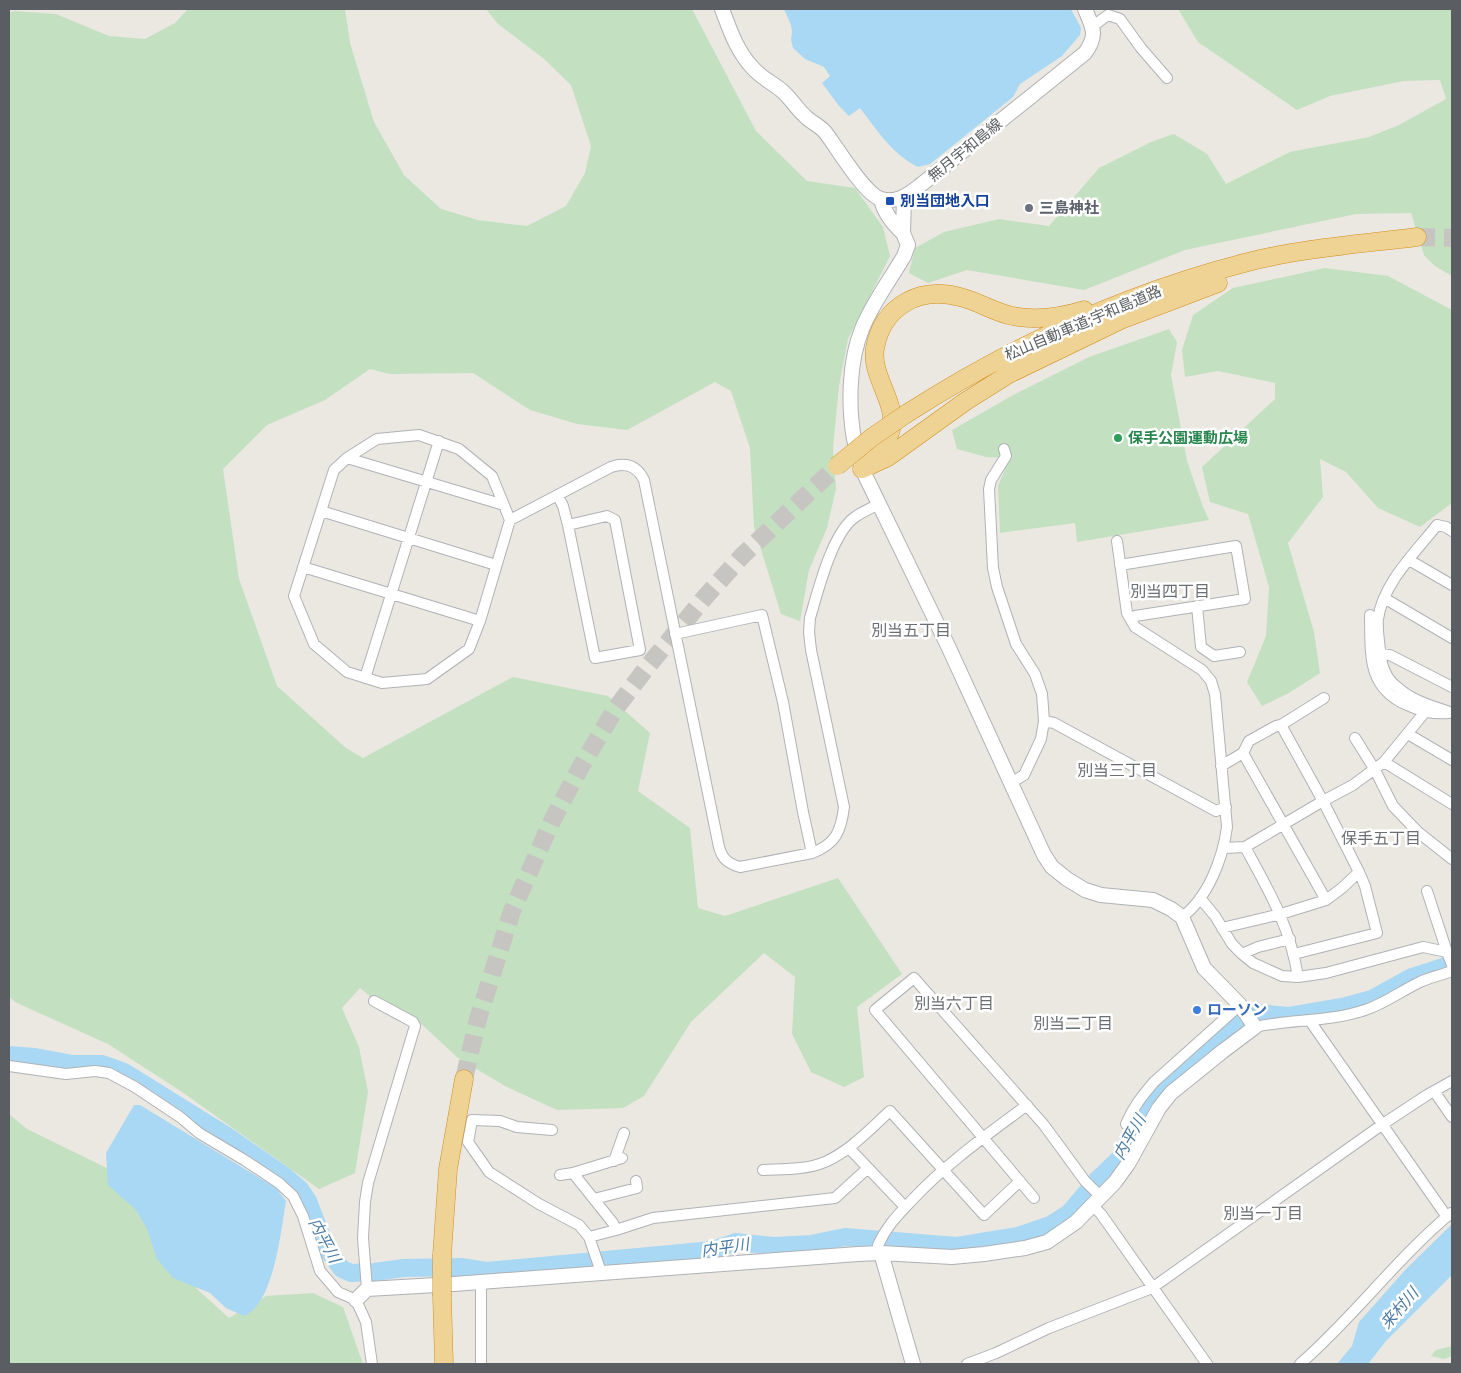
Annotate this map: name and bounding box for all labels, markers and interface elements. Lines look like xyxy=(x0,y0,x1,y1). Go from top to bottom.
street label: 無月宇和島線 xyxy=(924,114,1005,185)
place label: 別当団地入口 xyxy=(900,191,990,209)
marker: 別当団地入口 xyxy=(884,195,896,207)
place label: 三島神社 xyxy=(1039,198,1099,216)
marker: 三島神社 xyxy=(1023,202,1035,214)
street label: 松山自動車道;宇和島道路 xyxy=(1002,281,1164,363)
place label: 保手公園運動広場 xyxy=(1128,428,1248,446)
marker: 保手公園運動広場 xyxy=(1112,432,1124,444)
district label: 別当四丁目 xyxy=(1130,581,1210,600)
district label: 別当五丁目 xyxy=(871,620,951,639)
district label: 別当三丁目 xyxy=(1077,760,1157,779)
district label: 保手五丁目 xyxy=(1341,828,1421,847)
district label: 別当六丁目 xyxy=(914,993,994,1012)
place label: ローソン xyxy=(1207,1000,1267,1018)
marker: ローソン xyxy=(1191,1004,1203,1016)
district label: 別当二丁目 xyxy=(1033,1013,1113,1032)
water label: 内平川 xyxy=(1109,1109,1149,1162)
district label: 別当一丁目 xyxy=(1223,1203,1303,1222)
water label: 内平川 xyxy=(306,1214,346,1267)
water label: 内平川 xyxy=(700,1233,752,1259)
water label: 来村川 xyxy=(1376,1282,1423,1332)

